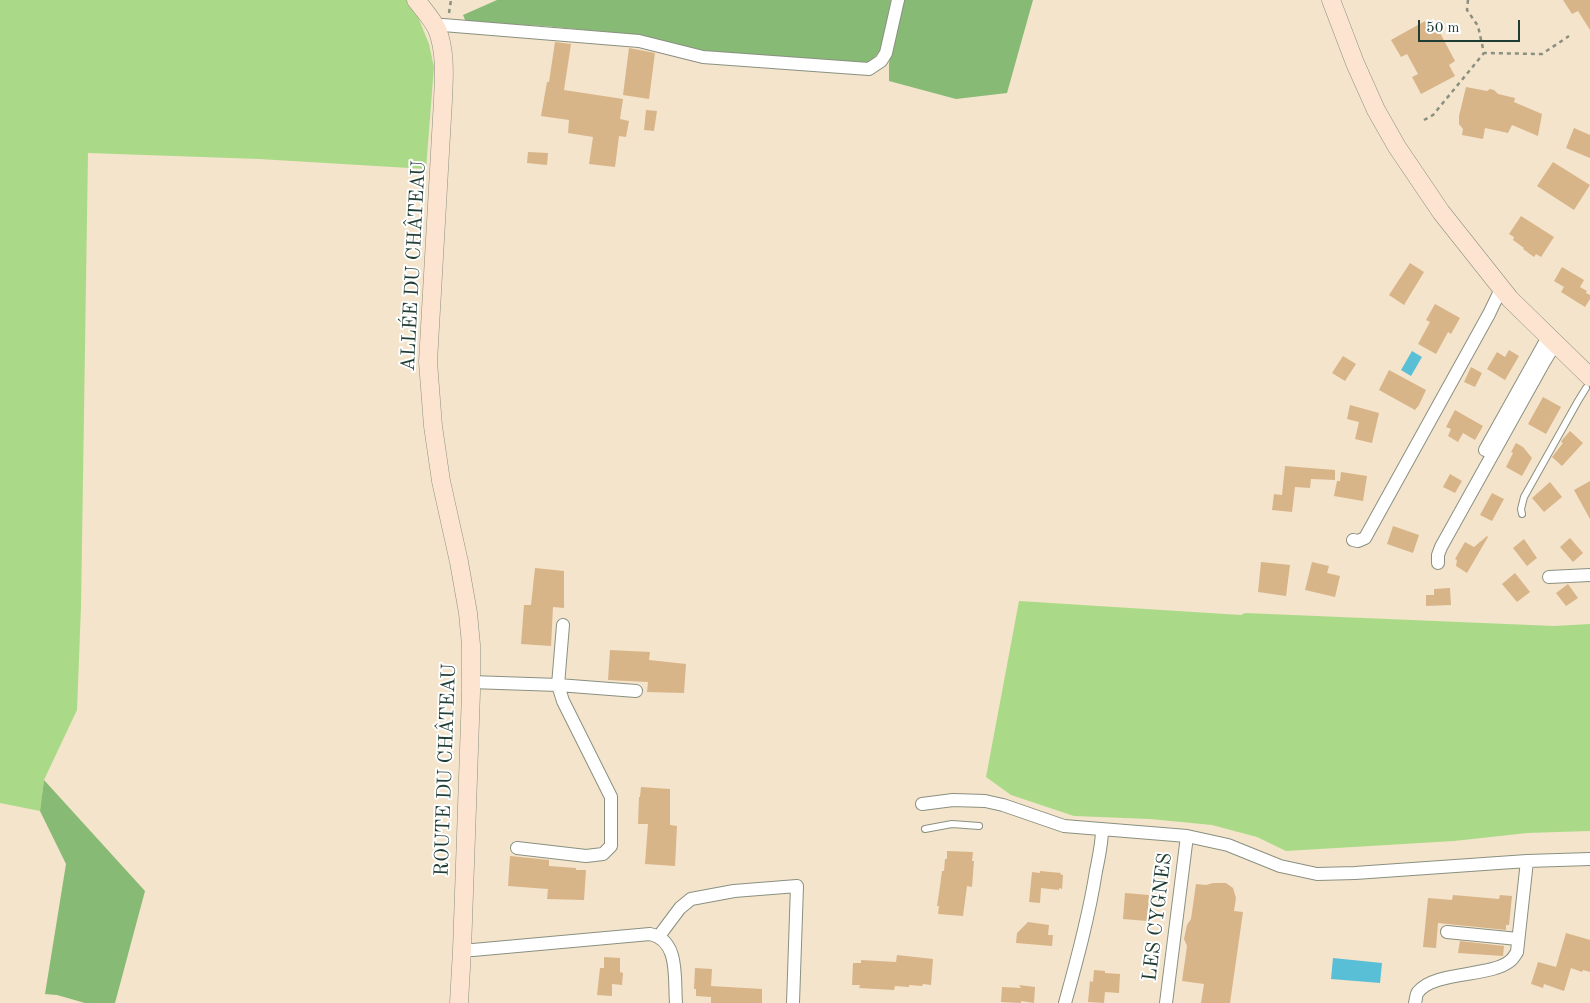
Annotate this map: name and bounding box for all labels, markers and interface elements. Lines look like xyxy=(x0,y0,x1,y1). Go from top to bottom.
scale bar xyxy=(1420,10,1522,42)
text: 50 m xyxy=(1426,21,1460,36)
street label: ALLÉE DU CHÂTEAU xyxy=(396,160,432,372)
street label: ROUTE DU CHÂTEAU xyxy=(430,663,462,877)
street label: LES CYGNES xyxy=(1138,851,1178,983)

